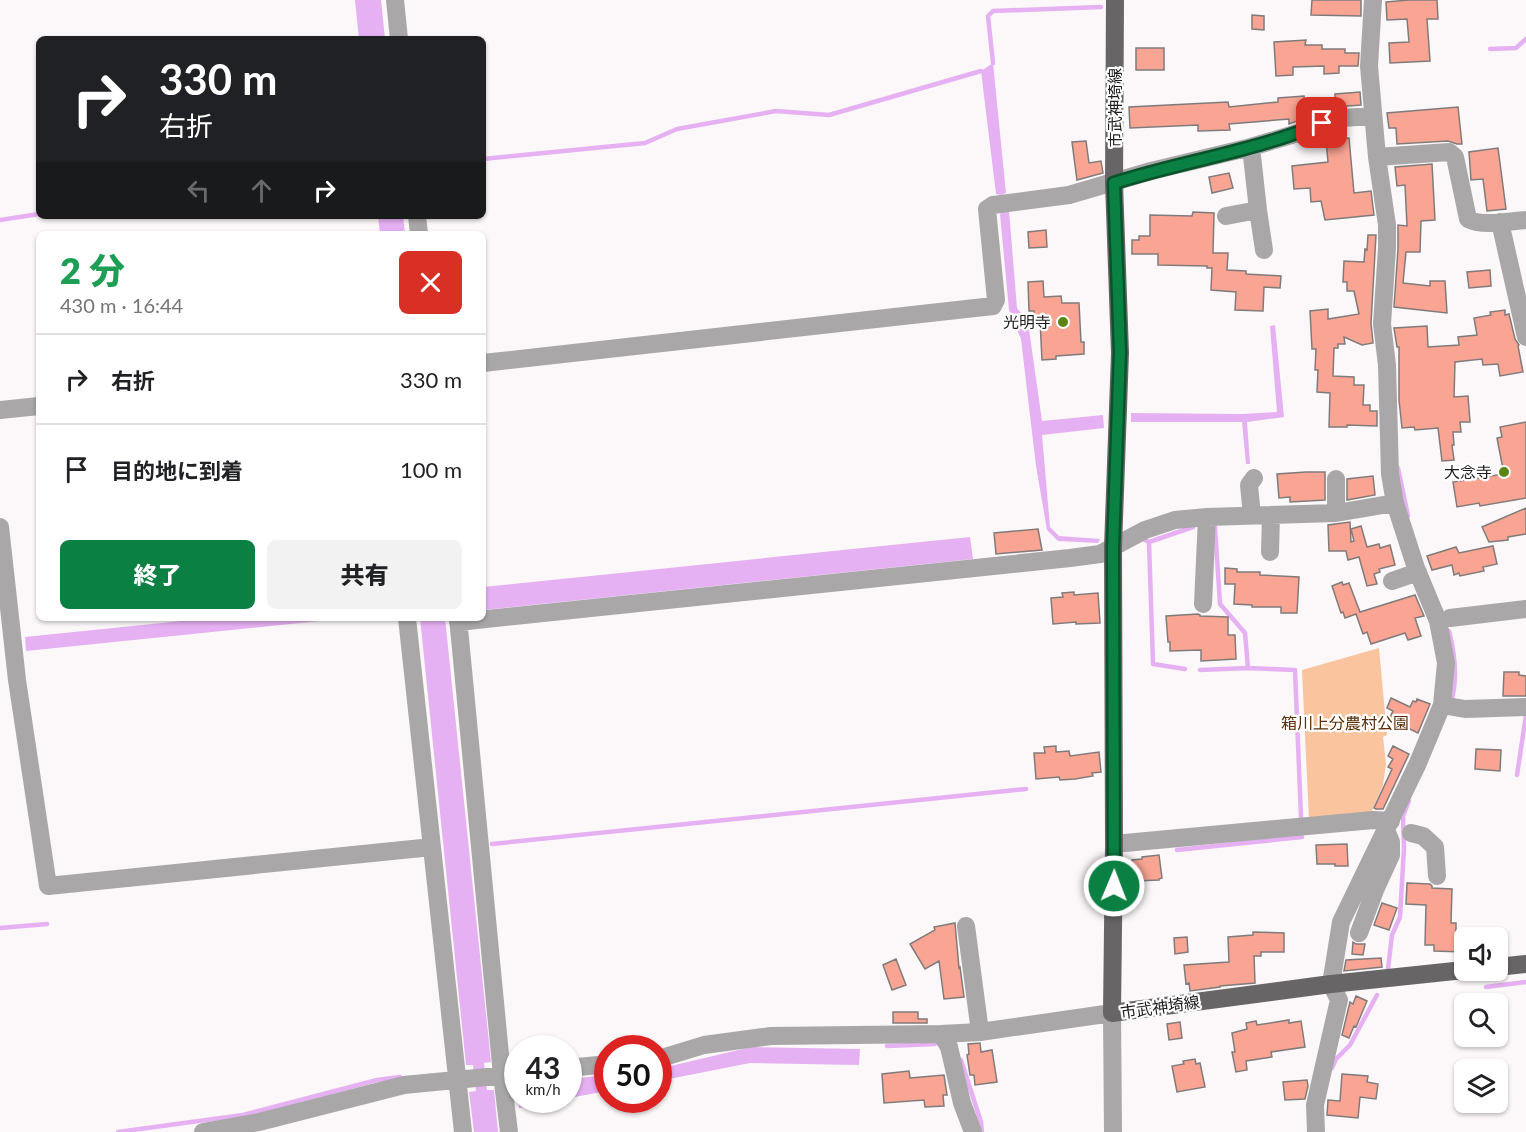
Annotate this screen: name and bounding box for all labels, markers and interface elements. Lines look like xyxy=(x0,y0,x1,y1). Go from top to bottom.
text: 330 m xyxy=(159,54,277,104)
icon: right xyxy=(60,60,138,138)
street label: 市武神埼線 xyxy=(1105,68,1124,148)
pin xyxy=(1296,97,1347,148)
icon: arrive xyxy=(1305,106,1338,139)
text: 右折 xyxy=(159,109,213,142)
icon: left xyxy=(182,174,215,207)
icon: ahead xyxy=(245,174,278,207)
icon: right xyxy=(308,174,341,207)
text: 2 分 xyxy=(60,248,125,292)
button: close xyxy=(399,251,462,314)
text: 430 m · 16:44 xyxy=(60,293,183,317)
place label: 光明寺 xyxy=(1003,312,1051,331)
marker: 光明寺 xyxy=(1056,315,1070,329)
icon: right xyxy=(60,363,93,396)
text: 330 m xyxy=(400,366,462,393)
text: 右折 xyxy=(111,367,155,394)
icon: arrive xyxy=(60,453,93,486)
text: 100 m xyxy=(400,456,462,483)
text: 目的地に到着 xyxy=(111,457,243,484)
place label: 大念寺 xyxy=(1444,462,1492,481)
marker: 大念寺 xyxy=(1497,465,1511,479)
button: 終了 xyxy=(60,540,255,609)
button: 共有 xyxy=(267,540,462,609)
park label: 箱川上分農村公園 xyxy=(1281,713,1409,732)
position arrow xyxy=(1082,854,1146,918)
map controls xyxy=(1454,927,1508,1113)
button: sound xyxy=(1454,927,1508,981)
street label: 市武神埼線 xyxy=(1119,992,1201,1021)
button: search xyxy=(1454,993,1508,1047)
speed limit sign: 50 xyxy=(594,1035,672,1113)
text: 43 xyxy=(526,1049,560,1085)
button: layers xyxy=(1454,1059,1508,1113)
text: km/h xyxy=(525,1080,561,1098)

